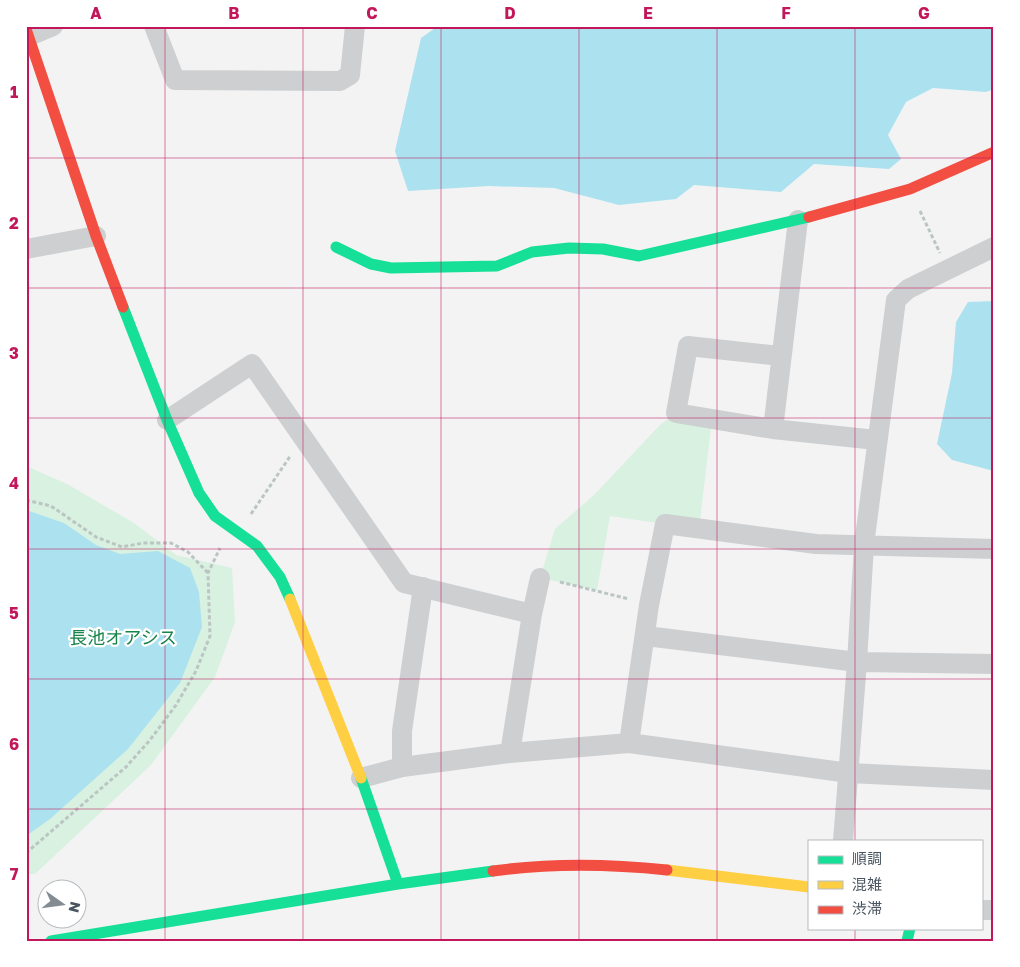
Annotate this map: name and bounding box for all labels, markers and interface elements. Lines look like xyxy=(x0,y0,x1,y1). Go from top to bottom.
text: A xyxy=(90,3,102,23)
text: B xyxy=(228,3,240,23)
text: C xyxy=(366,3,378,23)
text: D xyxy=(504,3,516,23)
text: E xyxy=(643,3,653,23)
text: F xyxy=(781,3,791,23)
text: G xyxy=(918,3,930,23)
text: 1 xyxy=(10,82,18,102)
text: 2 xyxy=(9,213,19,233)
text: 3 xyxy=(9,343,19,363)
text: 4 xyxy=(9,473,19,493)
text: 5 xyxy=(9,603,19,623)
park label: 長池オアシス xyxy=(69,626,177,648)
text: 6 xyxy=(9,734,19,754)
legend xyxy=(808,840,982,930)
text: 順調 xyxy=(852,849,882,867)
text: 7 xyxy=(10,864,19,884)
text: 混雑 xyxy=(852,875,882,893)
north arrow xyxy=(38,880,88,930)
text: 渋滞 xyxy=(852,899,882,917)
text: N xyxy=(66,900,85,914)

